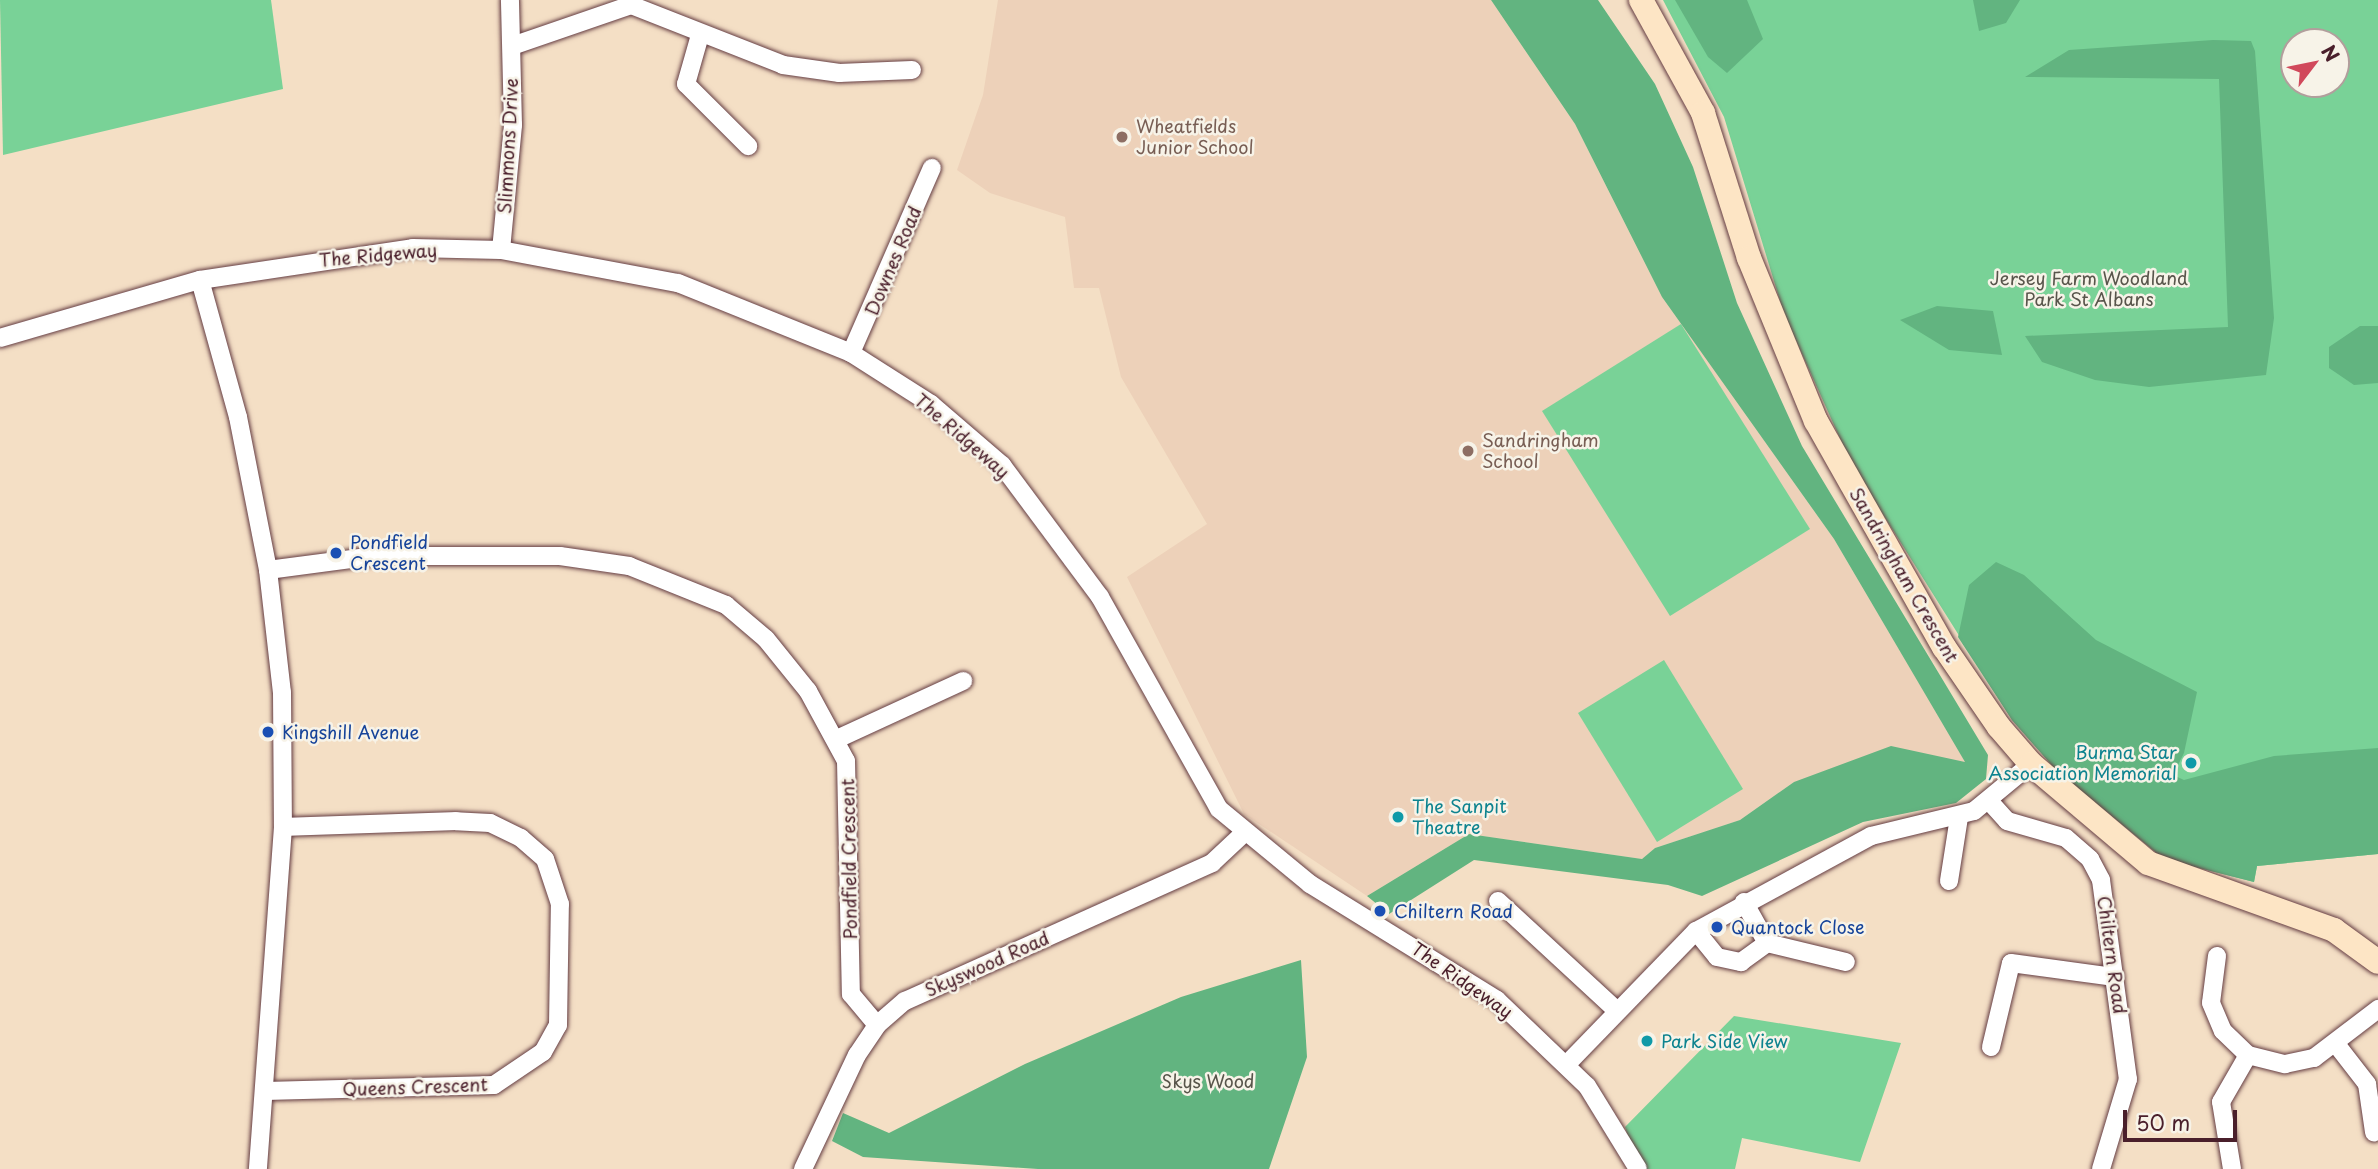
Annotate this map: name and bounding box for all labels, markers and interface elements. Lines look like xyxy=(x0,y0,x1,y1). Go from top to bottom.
north arrow xyxy=(2280,28,2350,98)
text: N xyxy=(2315,39,2347,67)
street label: Slimmons Drive xyxy=(494,78,522,214)
place label: Wheatfields Junior School xyxy=(1136,116,1254,158)
marker: Wheatfields Junior School xyxy=(1114,129,1130,145)
street label: Downes Road xyxy=(860,203,926,319)
street label: The Ridgeway xyxy=(317,239,439,271)
park label: Jersey Farm Woodland Park St Albans xyxy=(1990,268,2188,310)
street label: The Ridgeway xyxy=(909,388,1015,484)
place label: Sandringham School xyxy=(1482,430,1599,472)
marker: Sandringham School xyxy=(1460,443,1476,459)
street label: Sandringham Crescent xyxy=(1845,484,1963,666)
place label: Pondfield Crescent xyxy=(350,532,428,574)
marker: Pondfield Crescent xyxy=(328,545,344,561)
place label: Kingshill Avenue xyxy=(282,721,420,743)
marker: Kingshill Avenue xyxy=(260,724,276,740)
place label: Burma Star Association Memorial xyxy=(1988,742,2177,784)
marker: Burma Star Association Memorial xyxy=(2183,755,2199,771)
street label: Pondfield Crescent xyxy=(837,779,861,939)
place label: The Sanpit Theatre xyxy=(1412,796,1507,838)
marker: The Sanpit Theatre xyxy=(1390,809,1406,825)
street label: Chiltern Road xyxy=(2093,894,2131,1016)
place label: Chiltern Road xyxy=(1394,900,1514,922)
marker: Chiltern Road xyxy=(1372,903,1388,919)
place label: Quantock Close xyxy=(1731,916,1866,938)
marker: Quantock Close xyxy=(1709,919,1725,935)
street label: Skyswood Road xyxy=(921,927,1053,1001)
street label: The Ridgeway xyxy=(1406,937,1518,1023)
place label: Park Side View xyxy=(1661,1030,1789,1052)
marker: Park Side View xyxy=(1639,1033,1655,1049)
park label: Skys Wood xyxy=(1161,1070,1255,1092)
street label: Queens Crescent xyxy=(342,1074,488,1100)
scale bar xyxy=(2126,1096,2240,1140)
text: 50 m xyxy=(2136,1106,2190,1138)

